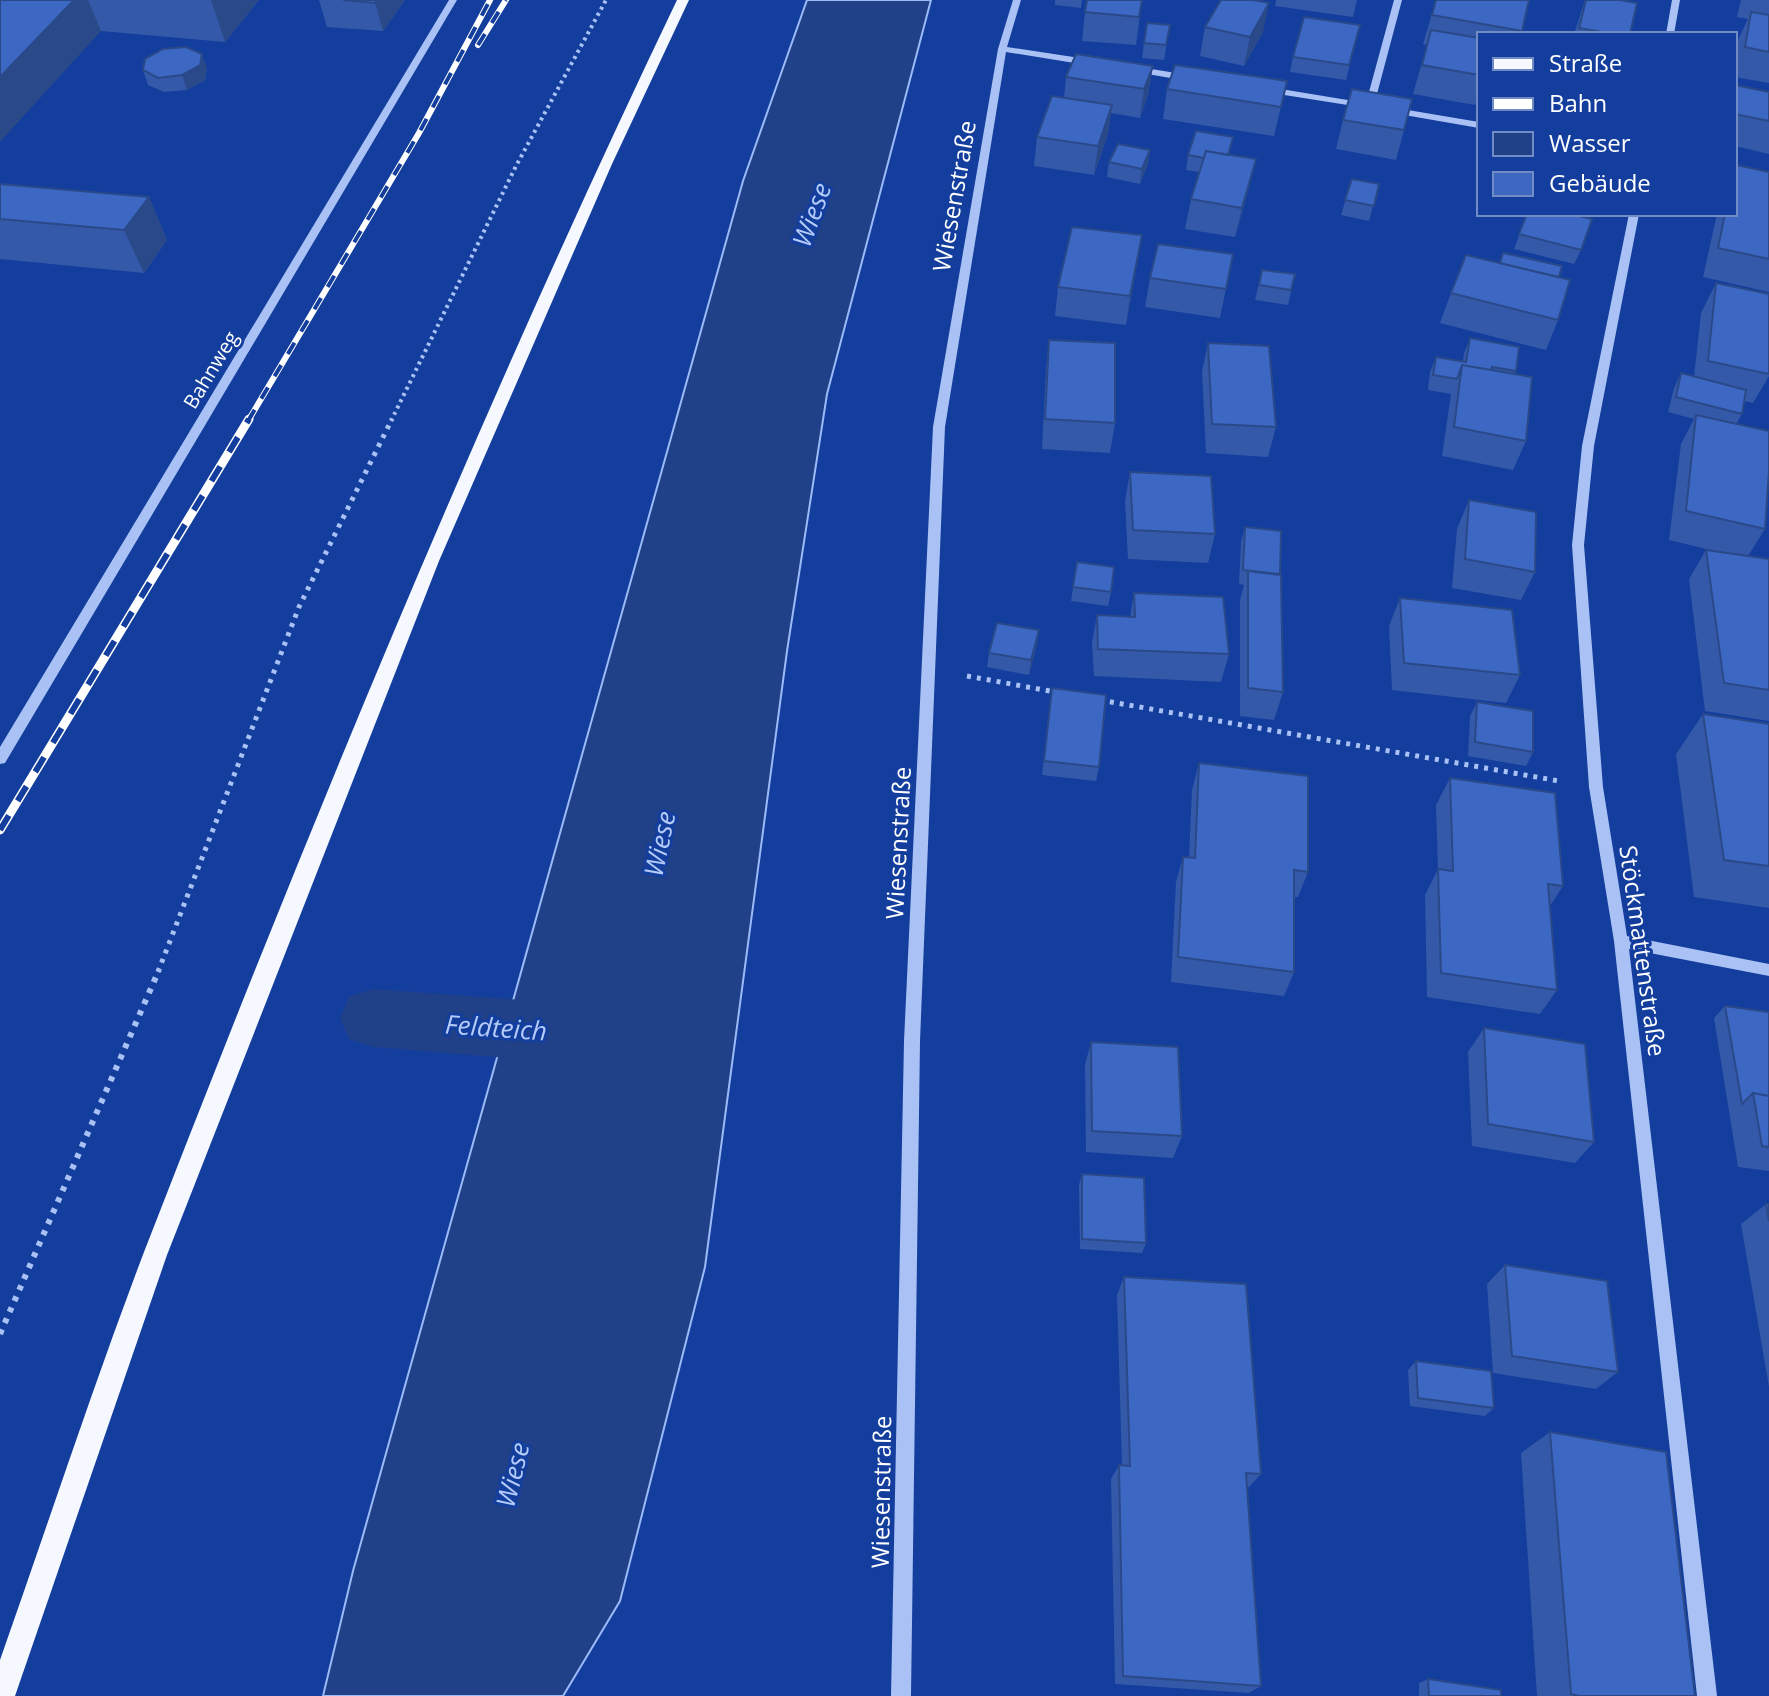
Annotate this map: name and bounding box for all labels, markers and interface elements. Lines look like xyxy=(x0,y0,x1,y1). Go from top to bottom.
legend xyxy=(1477,32,1737,216)
text: Straße xyxy=(1549,46,1622,79)
text: Bahn xyxy=(1549,86,1607,119)
street label: Wiesenstraße xyxy=(924,118,983,274)
text: Wasser xyxy=(1549,126,1631,159)
text: Gebäude xyxy=(1549,166,1651,199)
water label: Wiese xyxy=(783,178,839,252)
street label: Bahnweg xyxy=(177,326,244,414)
street label: Wiesenstraße xyxy=(877,766,918,920)
water label: Wiese xyxy=(635,808,683,880)
street label: Stöckmattenstraße xyxy=(1612,843,1675,1058)
water label: Feldteich xyxy=(444,1005,548,1049)
street label: Wiesenstraße xyxy=(863,1415,898,1569)
water label: Wiese xyxy=(487,1438,537,1511)

